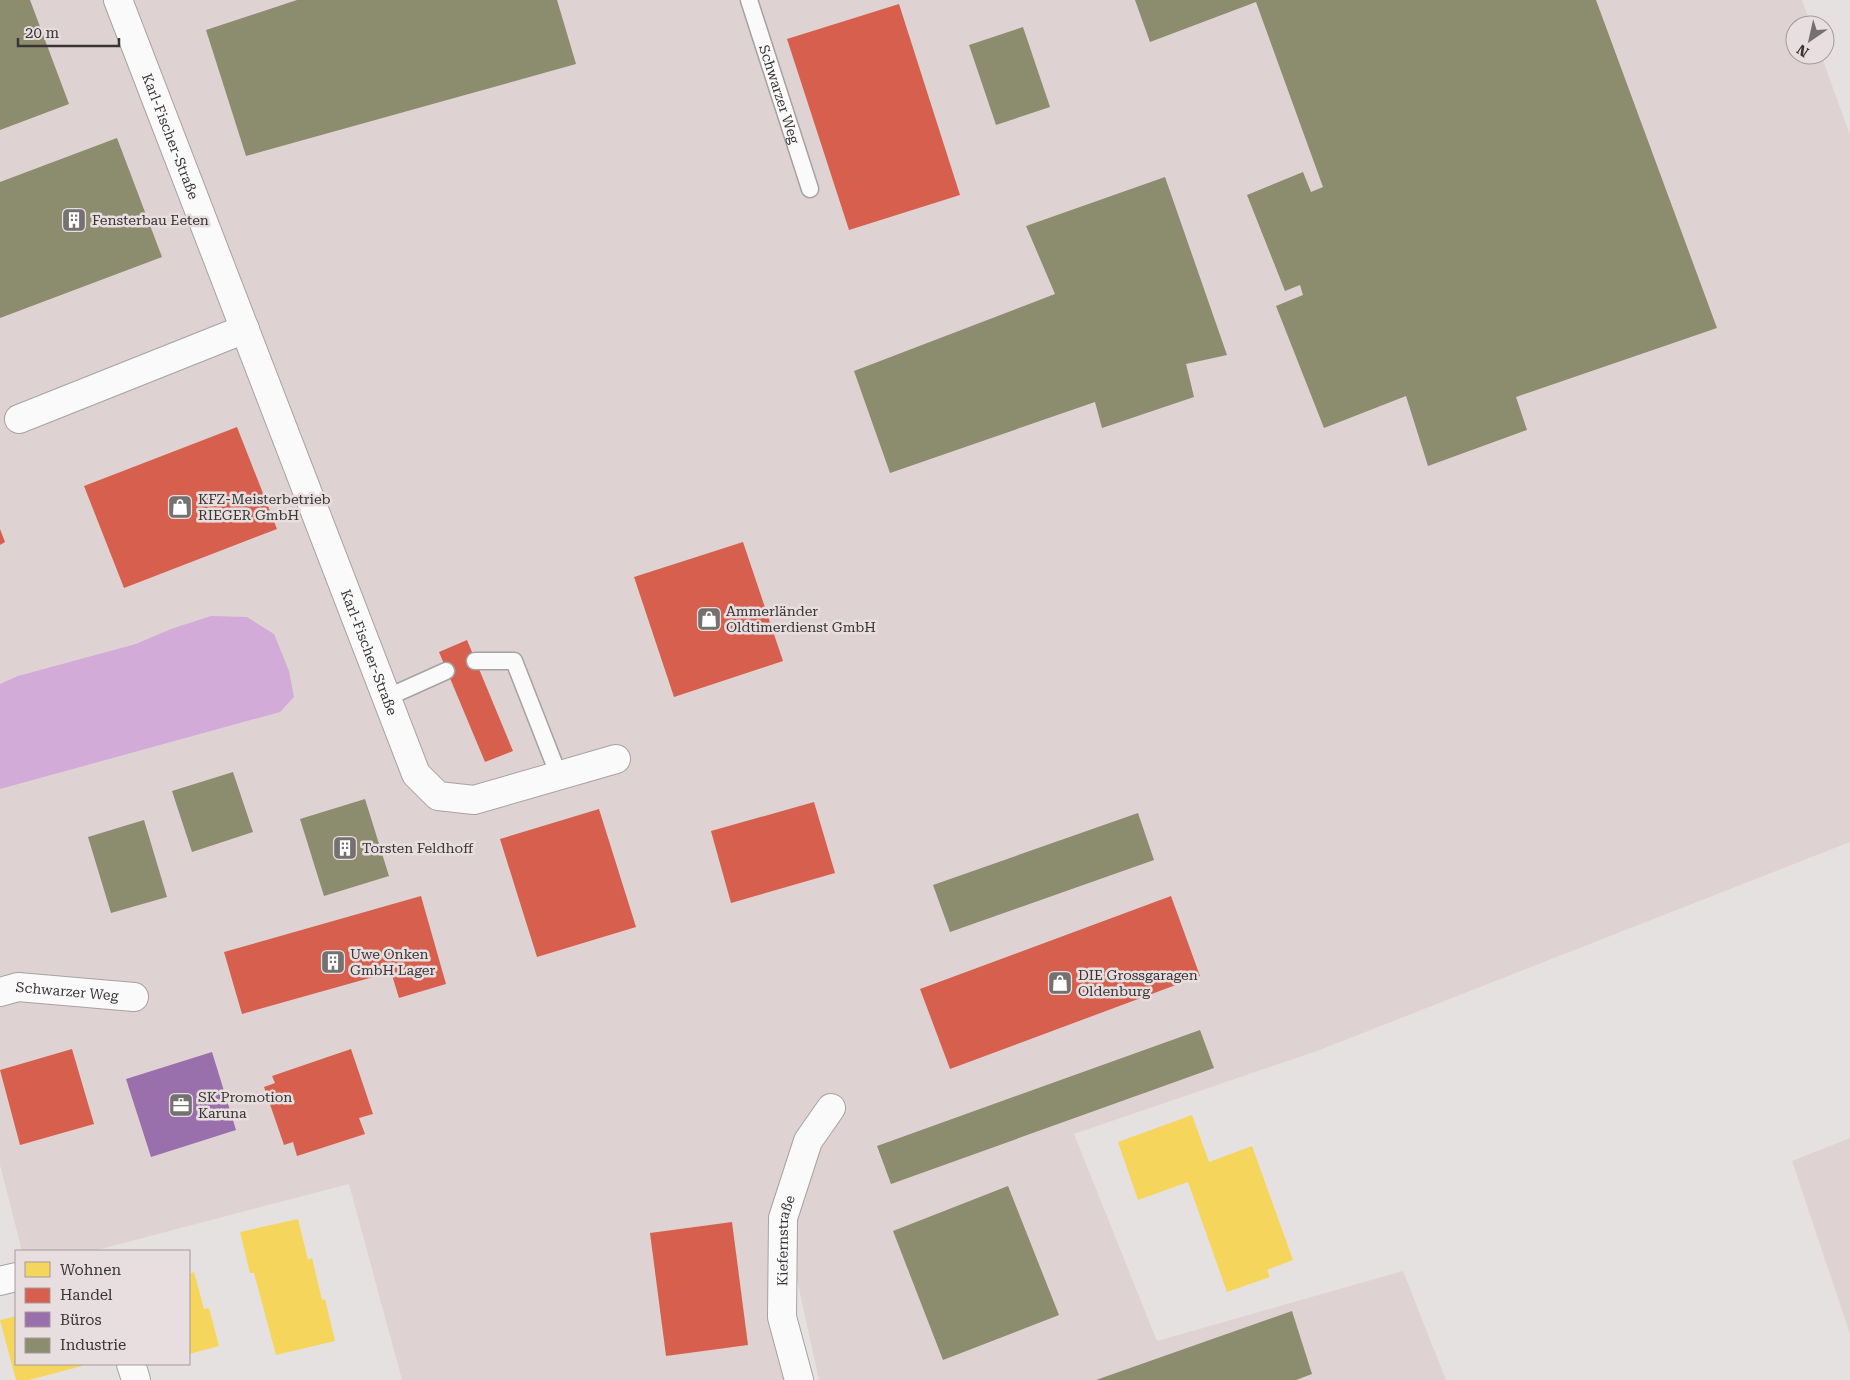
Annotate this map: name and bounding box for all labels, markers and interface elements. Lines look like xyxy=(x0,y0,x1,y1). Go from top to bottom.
scale bar xyxy=(18,15,119,47)
north arrow xyxy=(1785,15,1835,65)
text: 20 m xyxy=(25,24,60,42)
text: N xyxy=(1794,41,1812,60)
street label: Schwarzer Weg xyxy=(756,43,803,146)
street label: Karl-Fischer-Straße xyxy=(139,71,202,202)
building icon: Fensterbau Eeten xyxy=(61,207,87,233)
place label: Fensterbau Eeten xyxy=(92,212,209,228)
place label: KFZ-Meisterbetrieb RIEGER GmbH xyxy=(198,491,331,523)
shop icon: KFZ-Meisterbetrieb RIEGER GmbH xyxy=(167,494,193,520)
street label: Karl-Fischer-Straße xyxy=(338,587,401,718)
place label: Ammerländer Oldtimerdienst GmbH xyxy=(726,603,876,635)
shop icon: Ammerländer Oldtimerdienst GmbH xyxy=(696,606,722,632)
building icon: Torsten Feldhoff xyxy=(332,835,358,861)
place label: Torsten Feldhoff xyxy=(362,840,474,856)
place label: Uwe Onken GmbH Lager xyxy=(350,946,435,978)
building icon: Uwe Onken GmbH Lager xyxy=(320,949,346,975)
place label: DIE Grossgaragen Oldenburg xyxy=(1078,967,1198,999)
shop icon: DIE Grossgaragen Oldenburg xyxy=(1047,970,1073,996)
street label: Schwarzer Weg xyxy=(15,979,119,1004)
place label: SK Promotion Karuna xyxy=(198,1089,292,1121)
office icon: SK Promotion Karuna xyxy=(168,1092,194,1118)
street label: Kiefernstraße xyxy=(774,1193,798,1286)
legend xyxy=(15,1250,190,1365)
text: Wohnen xyxy=(60,1261,121,1279)
text: Handel xyxy=(60,1286,113,1304)
text: Büros xyxy=(60,1311,102,1329)
text: Industrie xyxy=(60,1336,126,1354)

